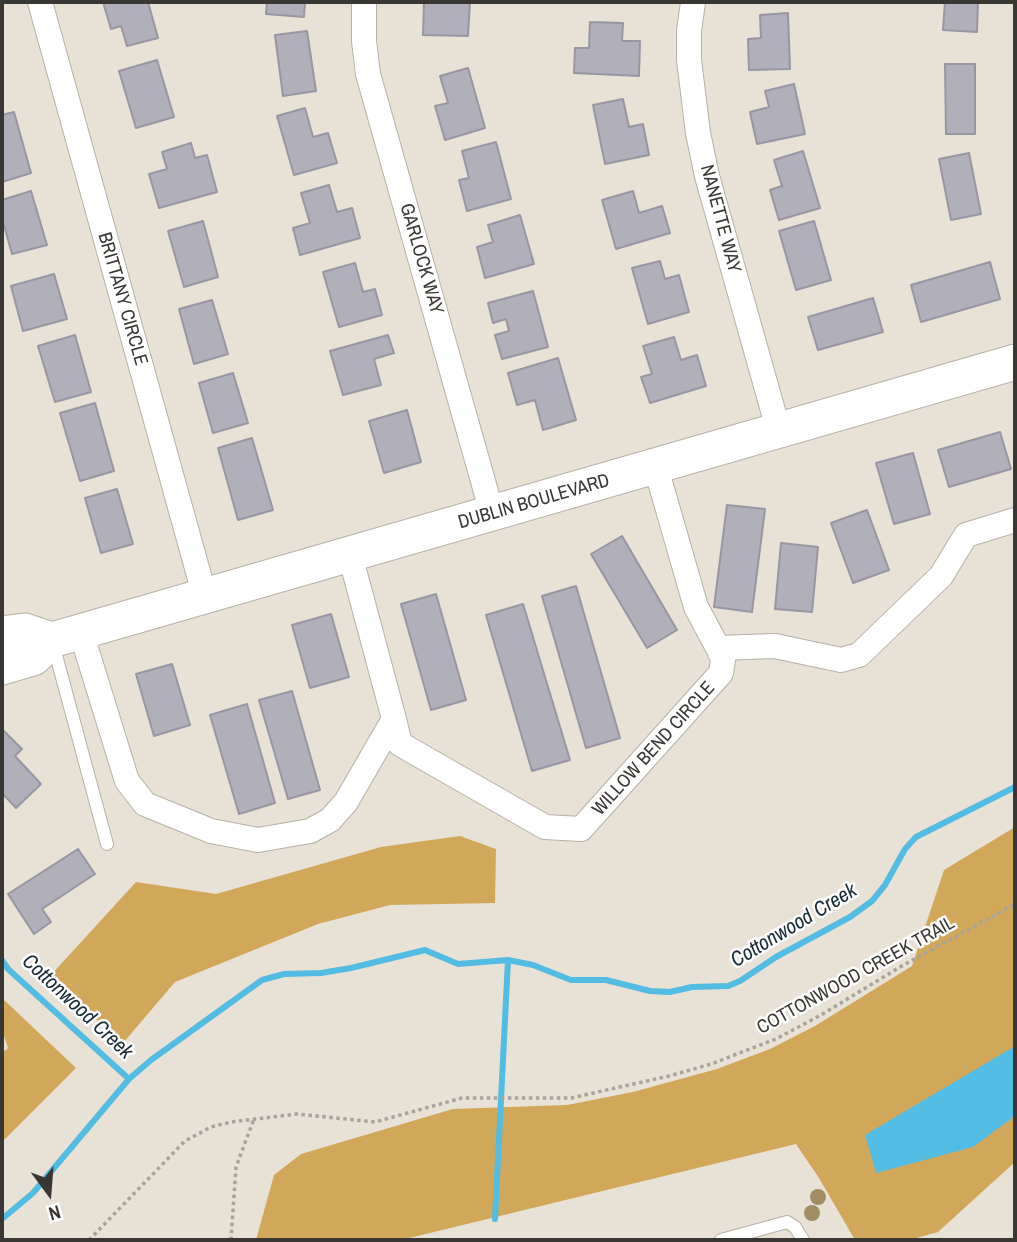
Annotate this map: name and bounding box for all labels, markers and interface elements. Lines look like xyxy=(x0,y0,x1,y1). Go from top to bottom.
street label: NANETTE WAY xyxy=(695,163,745,275)
street label: GARLOCK WAY xyxy=(394,201,448,317)
street label: BRITTANY CIRCLE xyxy=(92,230,152,368)
street label: DUBLIN BOULEVARD xyxy=(456,469,612,535)
street label: WILLOW BEND CIRCLE xyxy=(588,677,720,821)
water label: Cottonwood Creek xyxy=(726,878,862,974)
street label: COTTONWOOD CREEK TRAIL xyxy=(753,912,959,1040)
water label: Cottonwood Creek xyxy=(16,949,138,1065)
north arrow xyxy=(14,1158,84,1228)
text: N xyxy=(46,1199,64,1227)

